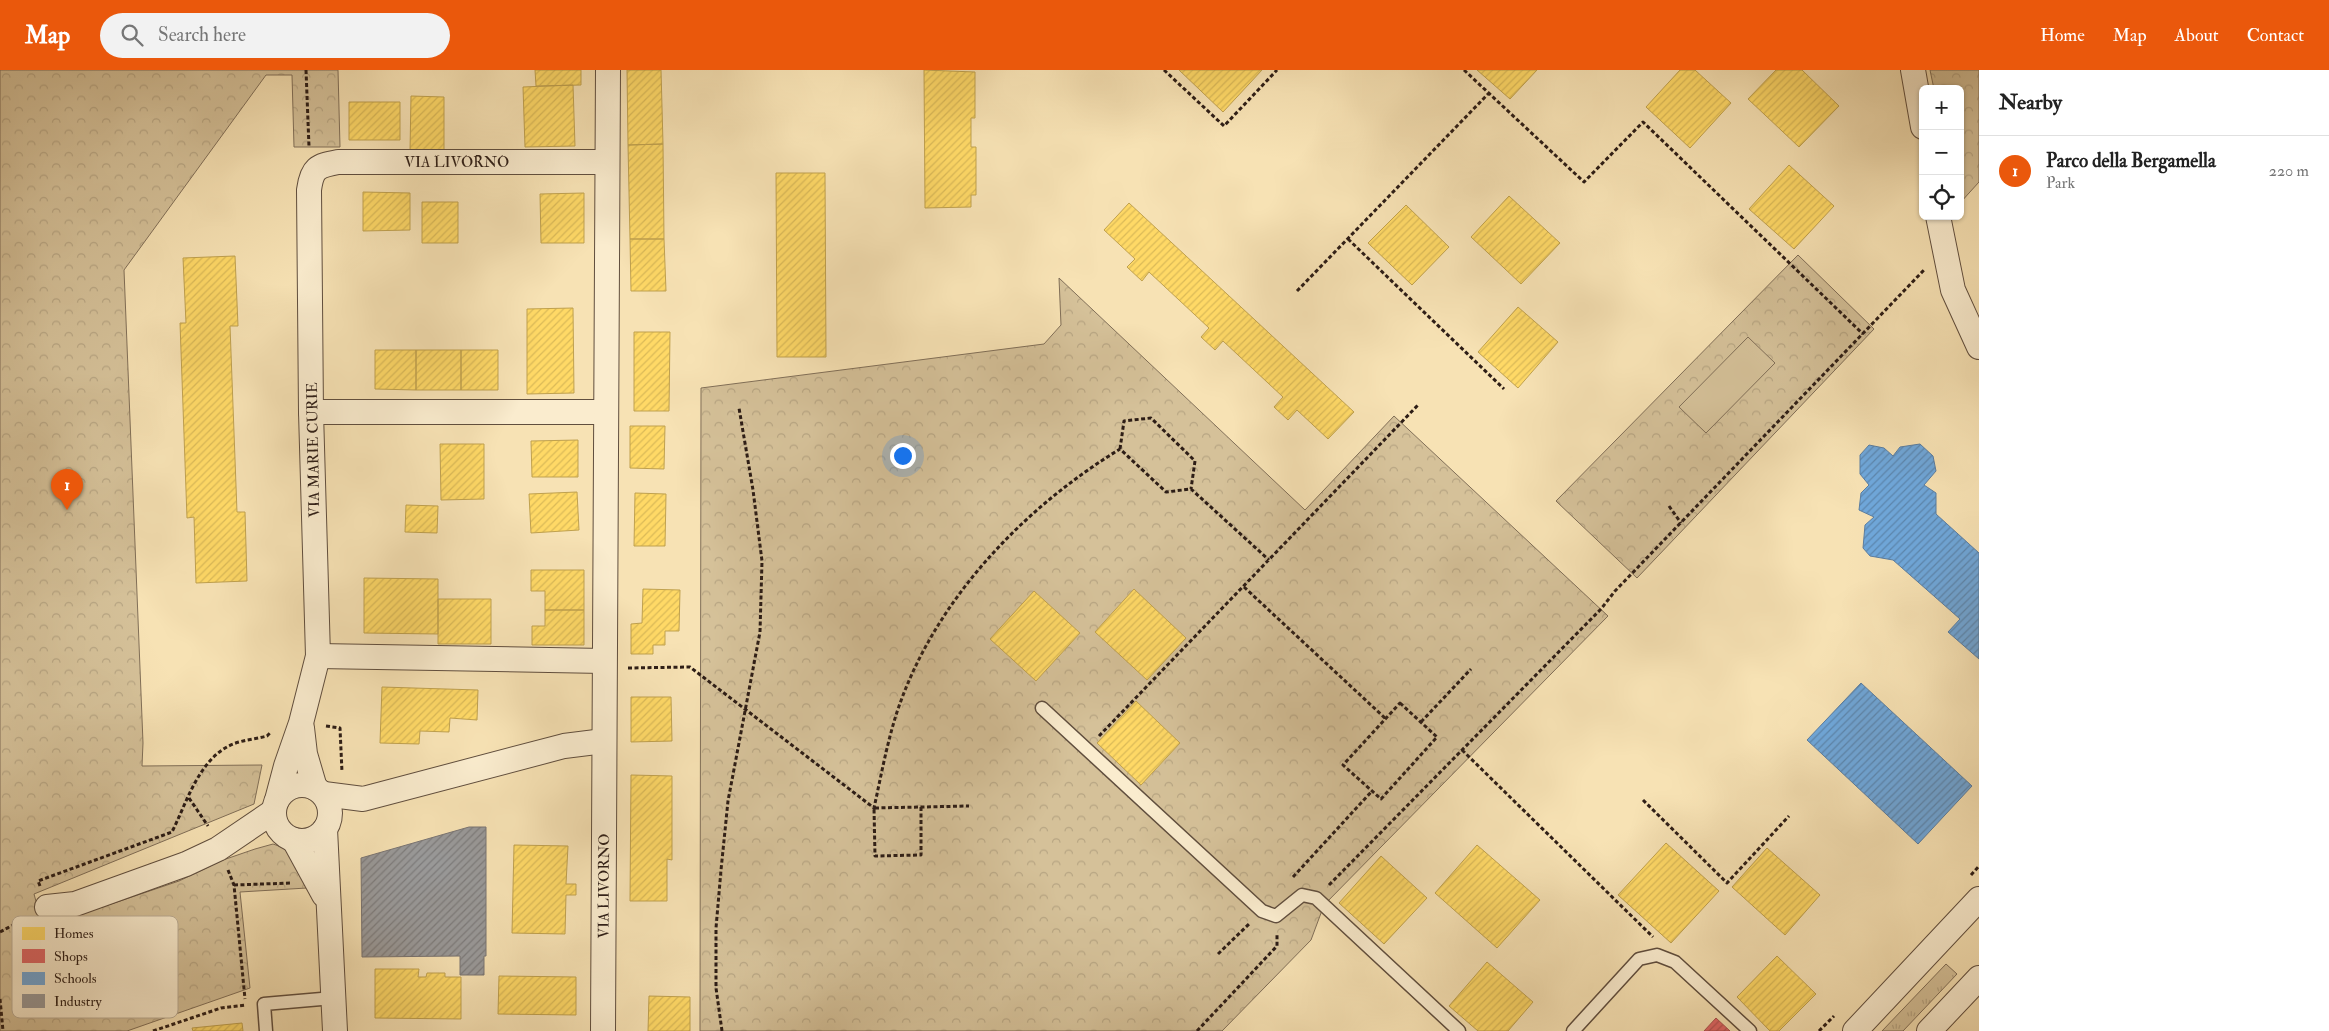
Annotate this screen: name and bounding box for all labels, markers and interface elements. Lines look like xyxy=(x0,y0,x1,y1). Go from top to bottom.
search box xyxy=(100,13,450,58)
text: Map xyxy=(25,20,70,51)
icon: search xyxy=(118,21,146,49)
text: Search here xyxy=(158,23,246,47)
text: Home xyxy=(2040,24,2085,47)
text: Map xyxy=(2113,24,2147,47)
text: About xyxy=(2175,24,2219,47)
text: Contact xyxy=(2247,24,2304,47)
map controls xyxy=(1919,85,1964,220)
button: + xyxy=(1919,85,1964,130)
text: Nearby xyxy=(1999,89,2062,116)
button: − xyxy=(1919,130,1964,175)
text: Parco della Bergamella xyxy=(2046,149,2216,173)
street label: VIA LIVORNO xyxy=(404,153,509,172)
text: 1 xyxy=(2012,161,2018,181)
text: 220 m xyxy=(2269,161,2309,181)
text: Park xyxy=(2046,173,2075,193)
button: locate xyxy=(1919,175,1964,220)
street label: VIA MARIE CURIE xyxy=(303,382,324,518)
your location xyxy=(890,443,916,469)
pin: 1 xyxy=(51,469,83,510)
street label: VIA LIVORNO xyxy=(594,834,614,938)
legend xyxy=(12,916,178,1018)
text: Homes xyxy=(54,925,94,942)
text: Shops xyxy=(54,948,88,966)
text: Schools xyxy=(54,970,97,987)
text: Industry xyxy=(54,993,103,1011)

